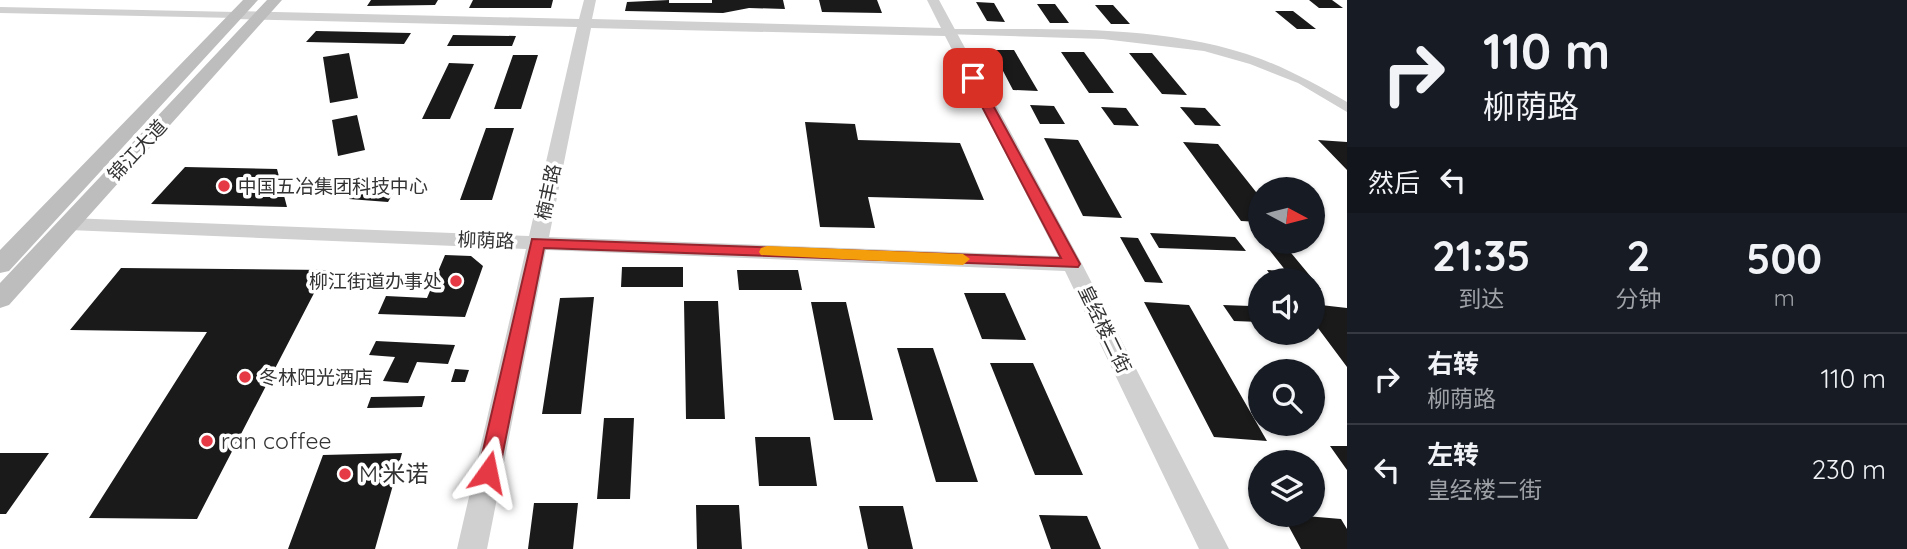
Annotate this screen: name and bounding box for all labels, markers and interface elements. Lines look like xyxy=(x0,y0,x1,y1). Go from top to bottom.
text: 110 m xyxy=(1483,20,1610,81)
icon: right xyxy=(1368,28,1459,119)
pin xyxy=(943,48,1003,108)
icon: arrive xyxy=(954,59,992,97)
text: 柳荫路 xyxy=(1483,86,1579,126)
street label: 锦江大道 xyxy=(102,114,172,186)
icon: left xyxy=(1434,161,1472,199)
street label: 楠丰路 xyxy=(530,162,566,222)
text: 然后 xyxy=(1368,166,1420,199)
place label: 中国五冶集团科技中心 xyxy=(238,174,428,198)
north arrow xyxy=(1248,177,1325,254)
map controls xyxy=(1248,177,1325,527)
marker: 中国五冶集团科技中心 xyxy=(216,178,232,194)
street label: 柳荫路 xyxy=(457,227,515,253)
text: 21:35 xyxy=(1432,229,1530,282)
text: 2 xyxy=(1626,229,1650,282)
text: 500 xyxy=(1746,232,1822,285)
button: sound xyxy=(1248,268,1325,345)
place label: 柳江街道办事处 xyxy=(309,269,442,293)
marker: 柳江街道办事处 xyxy=(448,273,464,289)
street label: 皇经楼二街 xyxy=(1073,281,1137,377)
text: m xyxy=(1774,283,1795,312)
text: 到达 xyxy=(1458,284,1504,313)
text: 分钟 xyxy=(1615,284,1661,313)
text: 右转 xyxy=(1427,347,1479,380)
button: search xyxy=(1248,359,1325,436)
icon: right xyxy=(1368,360,1406,398)
text: 110 m xyxy=(1820,362,1886,395)
place label: 冬林阳光酒店 xyxy=(259,365,373,389)
marker: 冬林阳光酒店 xyxy=(237,369,253,385)
text: 柳荫路 xyxy=(1427,384,1496,413)
place label: ran coffee xyxy=(221,426,331,455)
marker: ran coffee xyxy=(199,433,215,449)
position arrow xyxy=(451,435,525,509)
text: 左转 xyxy=(1427,438,1479,471)
button: layers xyxy=(1248,450,1325,527)
icon: left xyxy=(1368,451,1406,489)
text: 230 m xyxy=(1812,453,1886,486)
place label: M·米诺 xyxy=(359,459,429,488)
marker: M·米诺 xyxy=(337,466,353,482)
text: 皇经楼二街 xyxy=(1427,475,1542,504)

